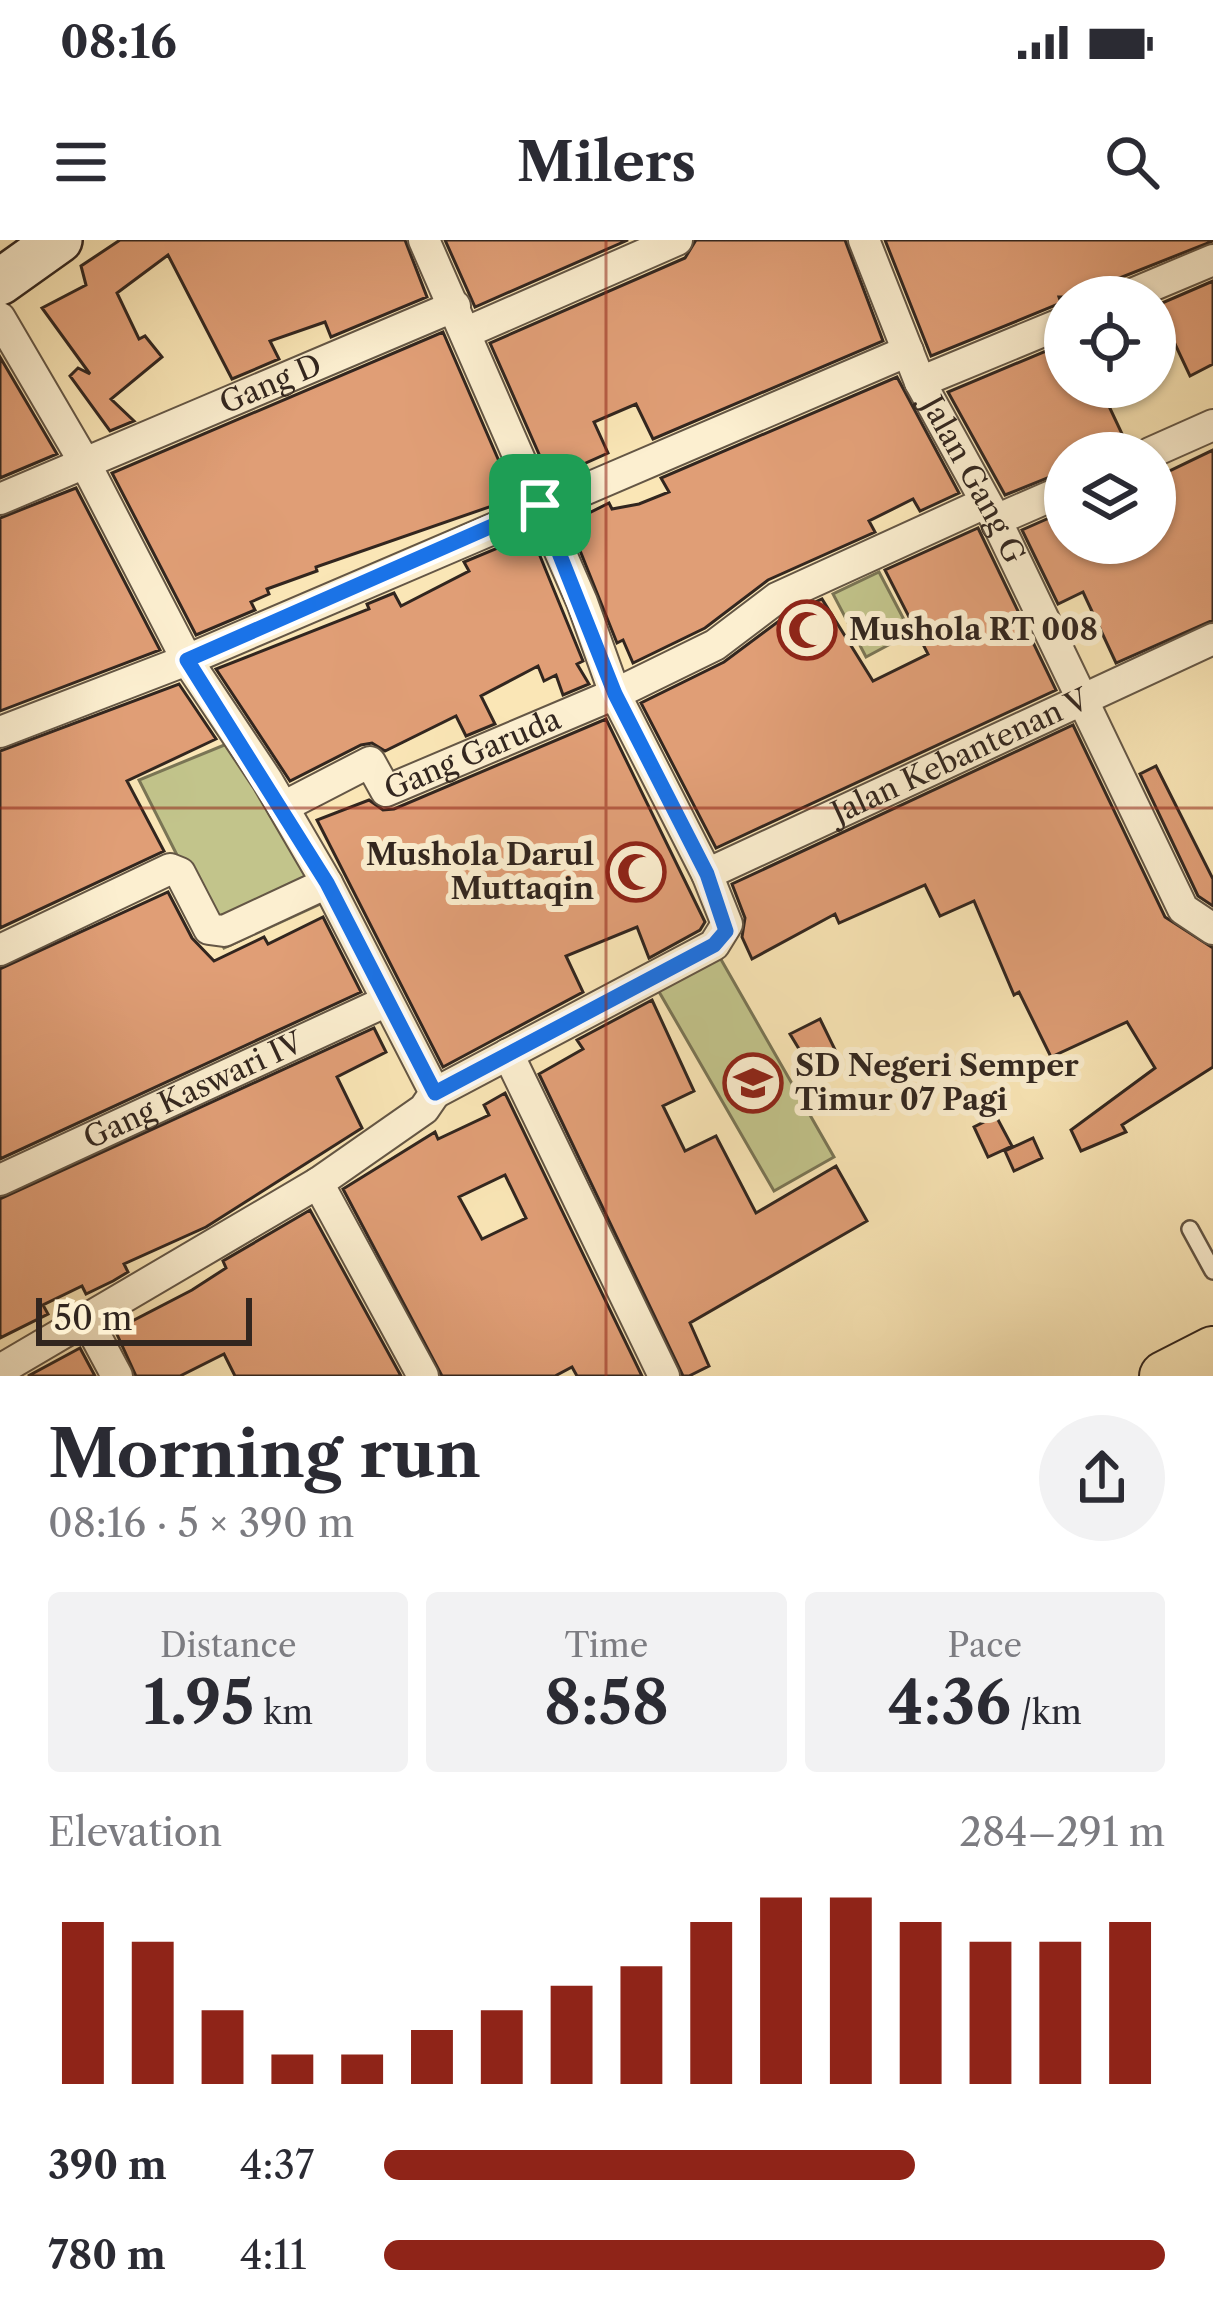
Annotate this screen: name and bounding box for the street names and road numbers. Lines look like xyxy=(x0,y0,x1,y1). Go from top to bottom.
street label: Gang D xyxy=(214,346,327,422)
street label: Jalan Gang G xyxy=(912,386,1033,569)
street label: Jalan Kebantenan V xyxy=(822,680,1095,833)
street label: Gang Garuda xyxy=(379,700,566,808)
street label: Gang Kaswari IV xyxy=(78,1023,310,1157)

